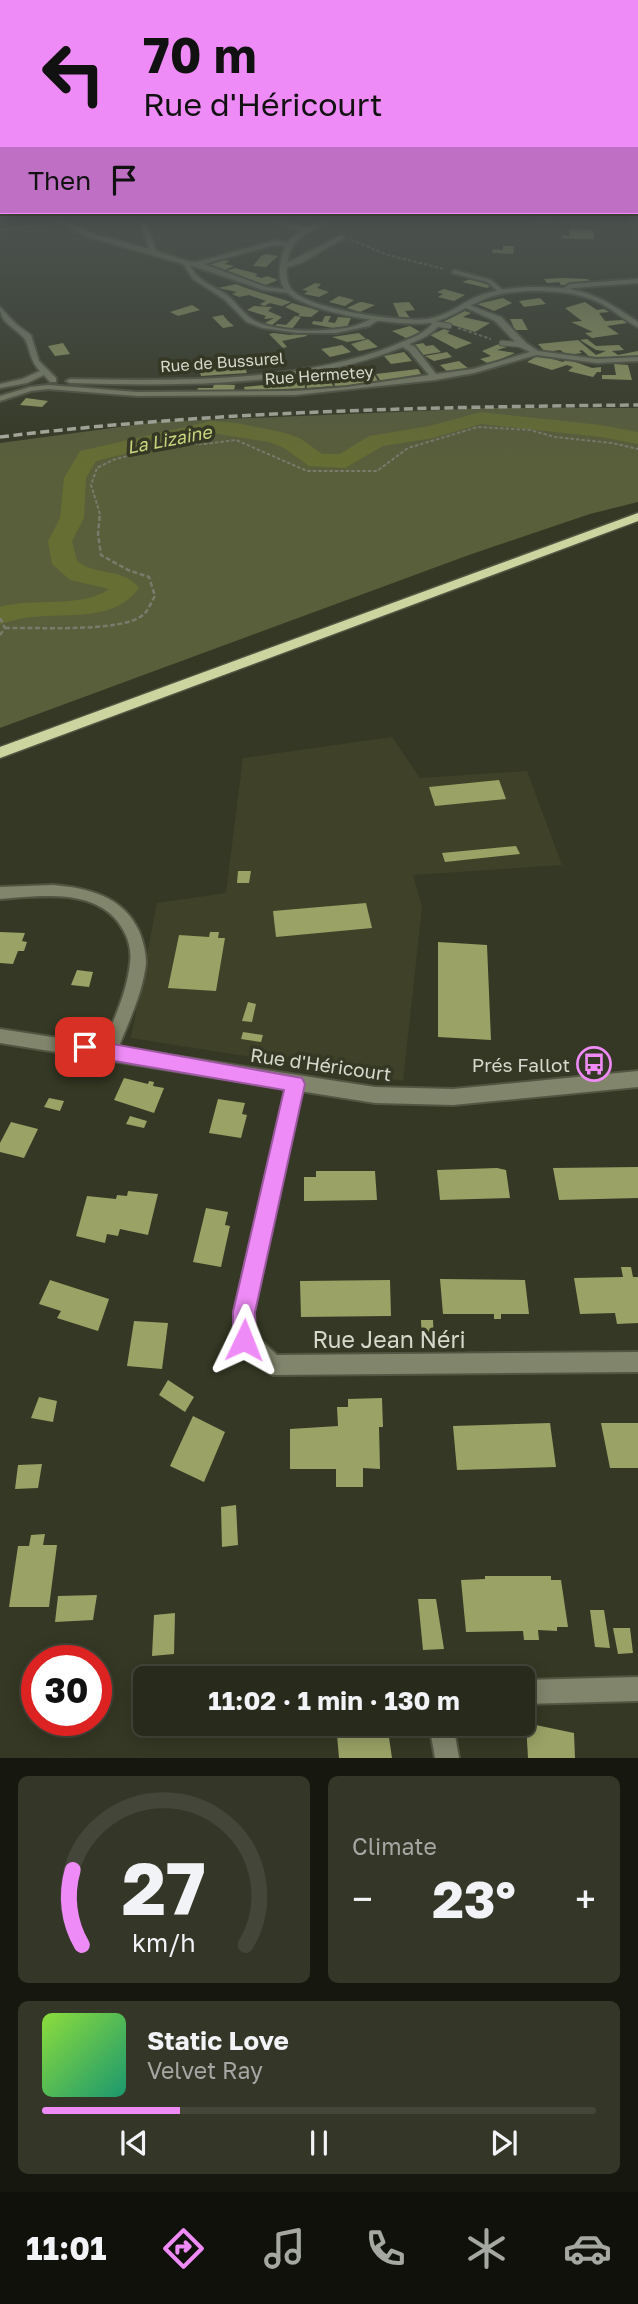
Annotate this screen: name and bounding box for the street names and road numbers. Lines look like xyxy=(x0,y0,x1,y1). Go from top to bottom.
street label: Rue de Bussurel xyxy=(159,348,285,376)
street label: Rue Hermetey xyxy=(264,361,374,389)
street label: Rue d'Héricourt xyxy=(249,1043,393,1085)
street label: Rue Jean Néri xyxy=(312,1325,466,1353)

